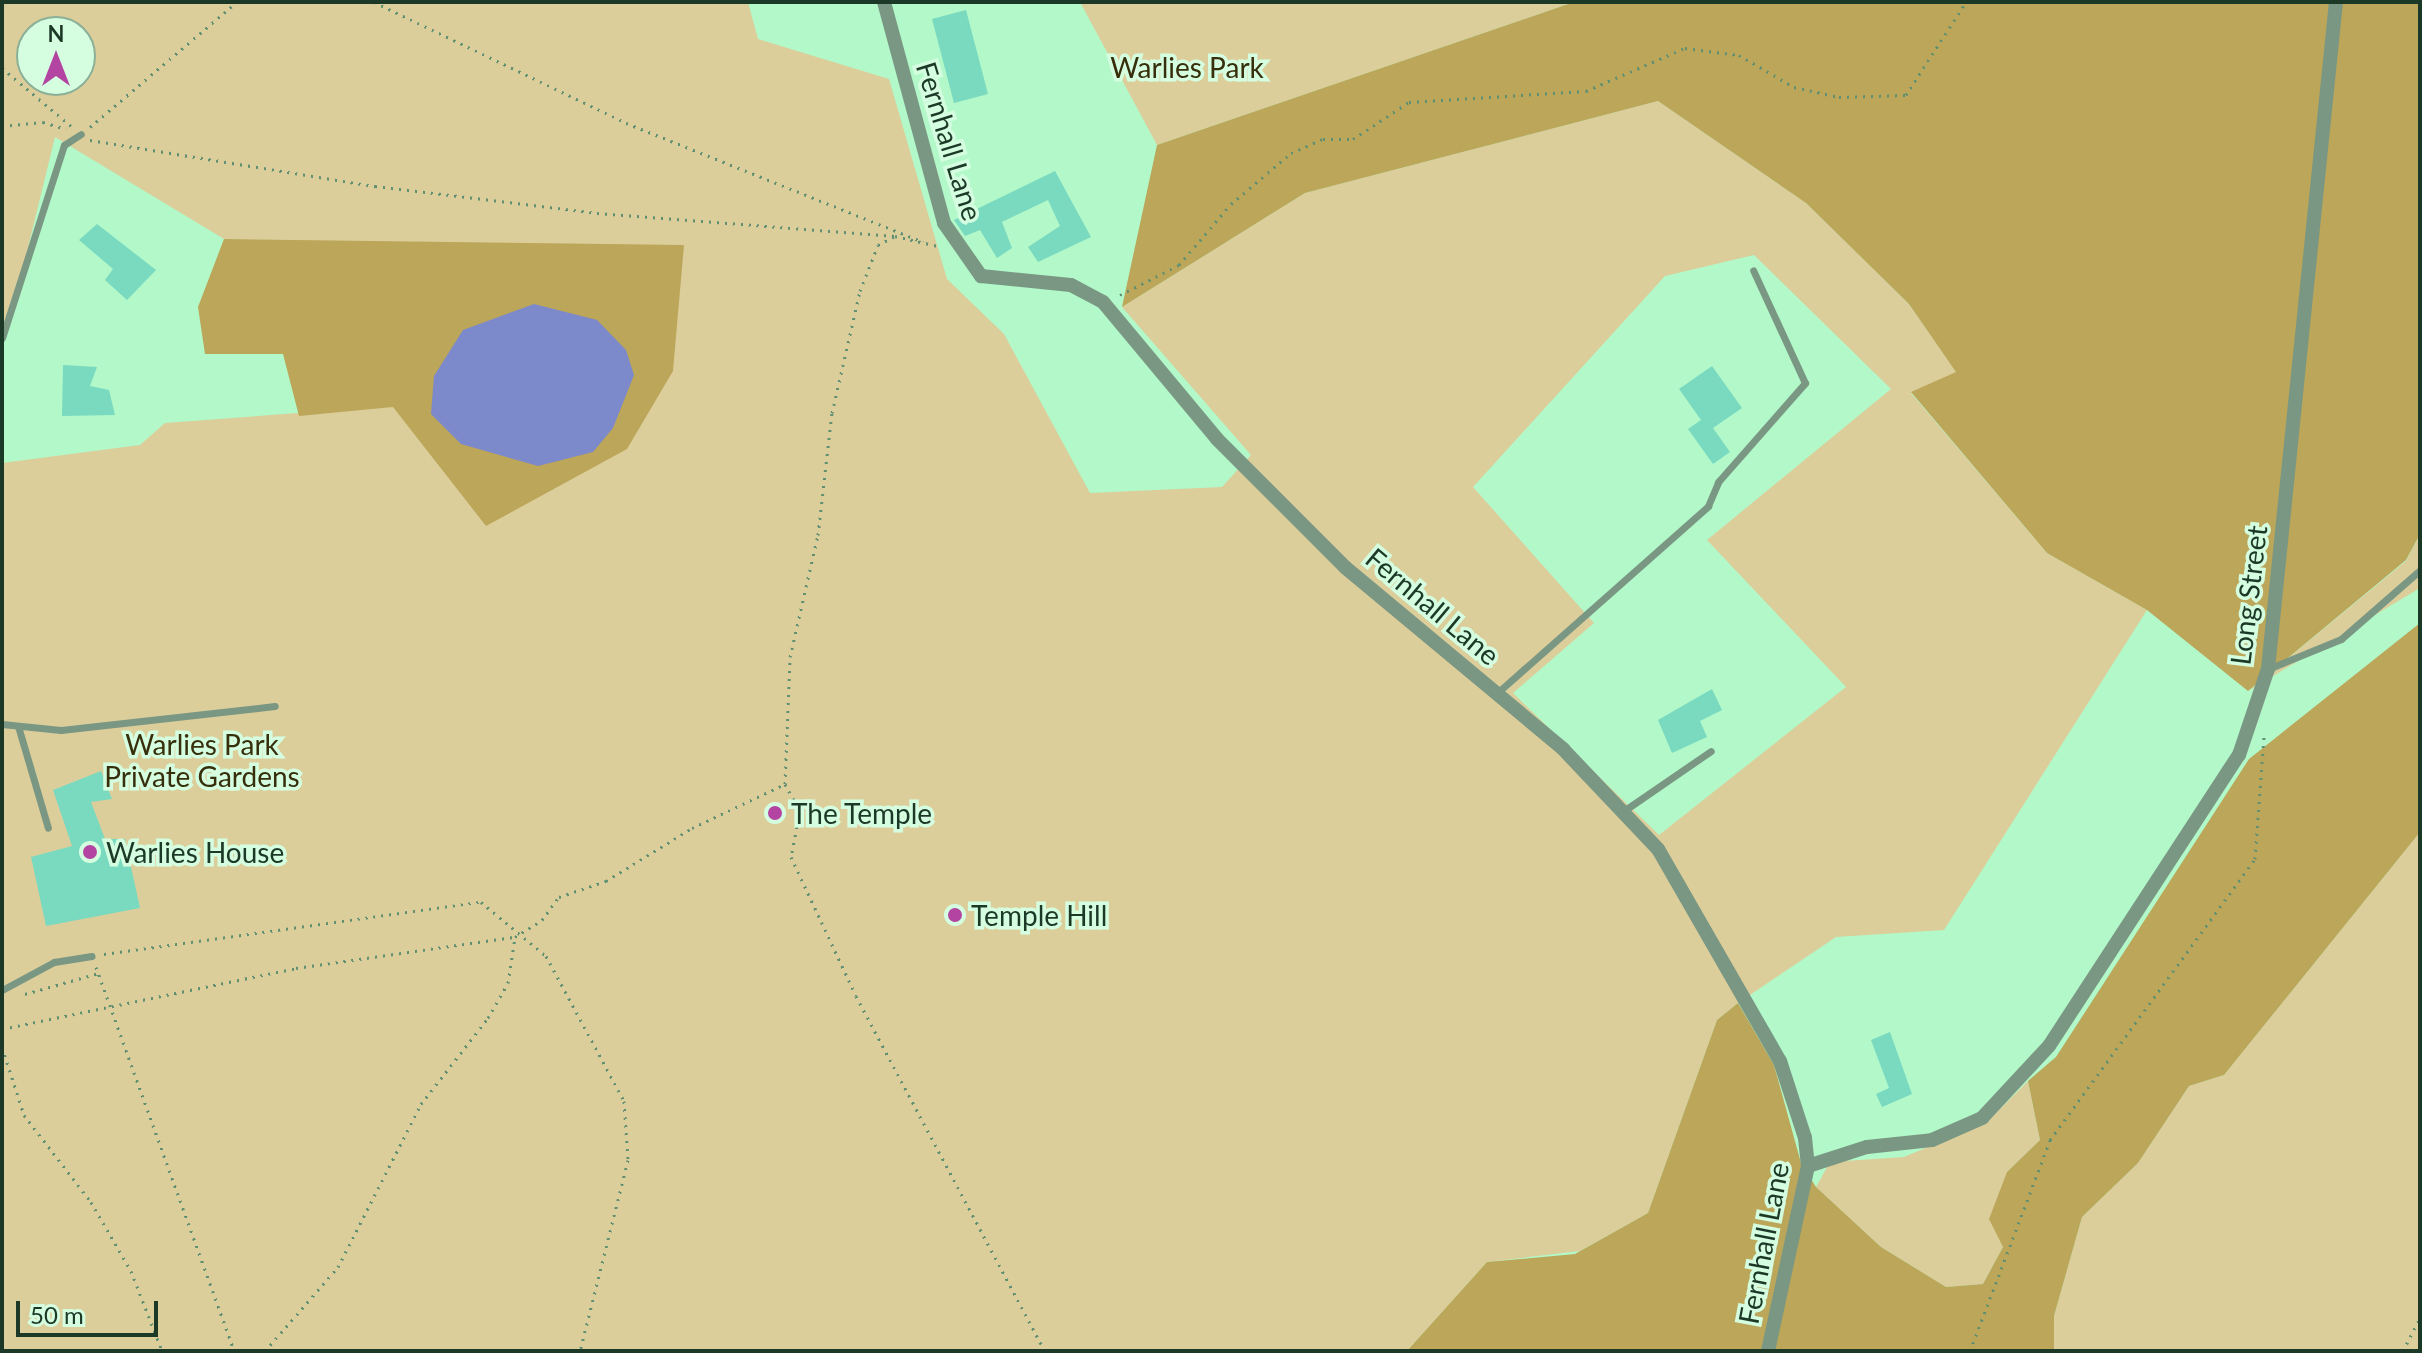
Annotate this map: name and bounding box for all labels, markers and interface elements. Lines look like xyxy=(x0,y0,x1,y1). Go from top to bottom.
north arrow xyxy=(16,16,96,96)
text: N xyxy=(48,20,64,47)
park label: Warlies Park xyxy=(1110,50,1264,84)
street label: Fernhall Lane xyxy=(910,58,990,224)
street label: Long Street xyxy=(2223,523,2273,667)
street label: Fernhall Lane xyxy=(1359,540,1507,672)
park label: Warlies Park Private Gardens xyxy=(104,727,300,793)
place label: The Temple xyxy=(791,796,933,830)
marker: The Temple xyxy=(766,804,784,822)
place label: Warlies House xyxy=(106,835,284,869)
marker: Warlies House xyxy=(81,843,99,861)
place label: Temple Hill xyxy=(971,898,1107,932)
marker: Temple Hill xyxy=(946,906,964,924)
street label: Fernhall Lane xyxy=(1731,1159,1795,1327)
scale bar xyxy=(20,1285,162,1335)
text: 50 m xyxy=(30,1300,84,1329)

